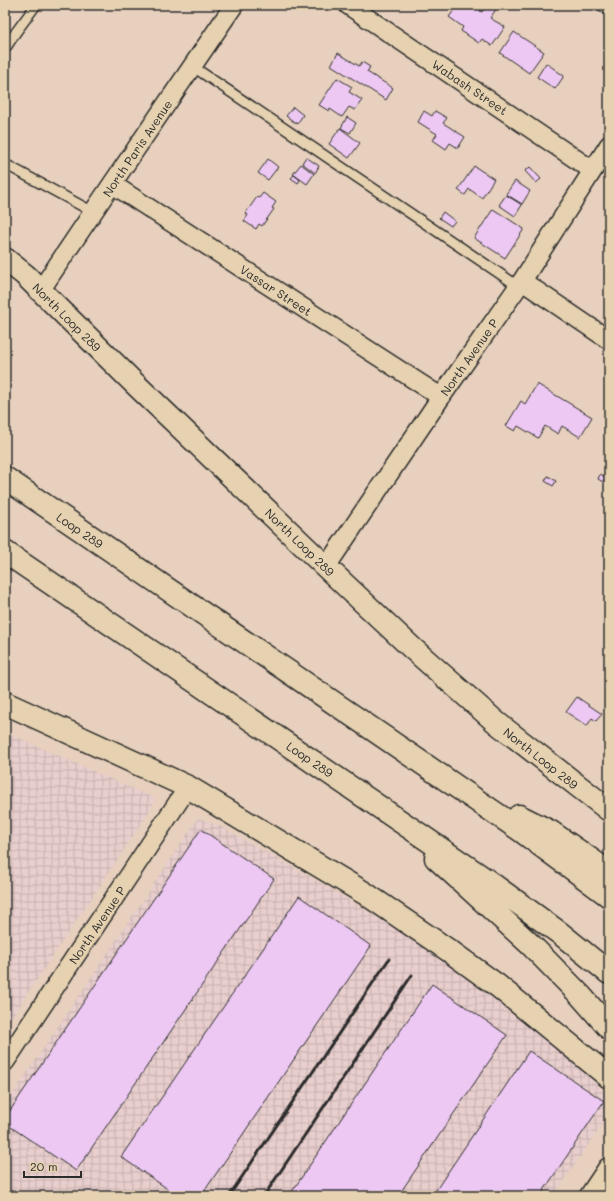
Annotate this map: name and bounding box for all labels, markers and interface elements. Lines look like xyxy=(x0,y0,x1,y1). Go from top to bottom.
street label: Wabash Street xyxy=(429,56,511,118)
street label: North Paris Avenue xyxy=(99,96,175,200)
street label: Vassar Street xyxy=(237,261,315,319)
street label: North Loop 289 xyxy=(29,279,105,355)
street label: North Avenue P xyxy=(436,315,502,399)
street label: North Loop 289 xyxy=(262,505,338,579)
street label: Loop 289 xyxy=(54,509,106,551)
street label: North Loop 289 xyxy=(500,724,582,792)
street label: Loop 289 xyxy=(284,738,336,780)
street label: North Avenue P xyxy=(65,883,129,967)
scale bar xyxy=(24,1153,81,1179)
text: 20 m xyxy=(30,1158,58,1174)

